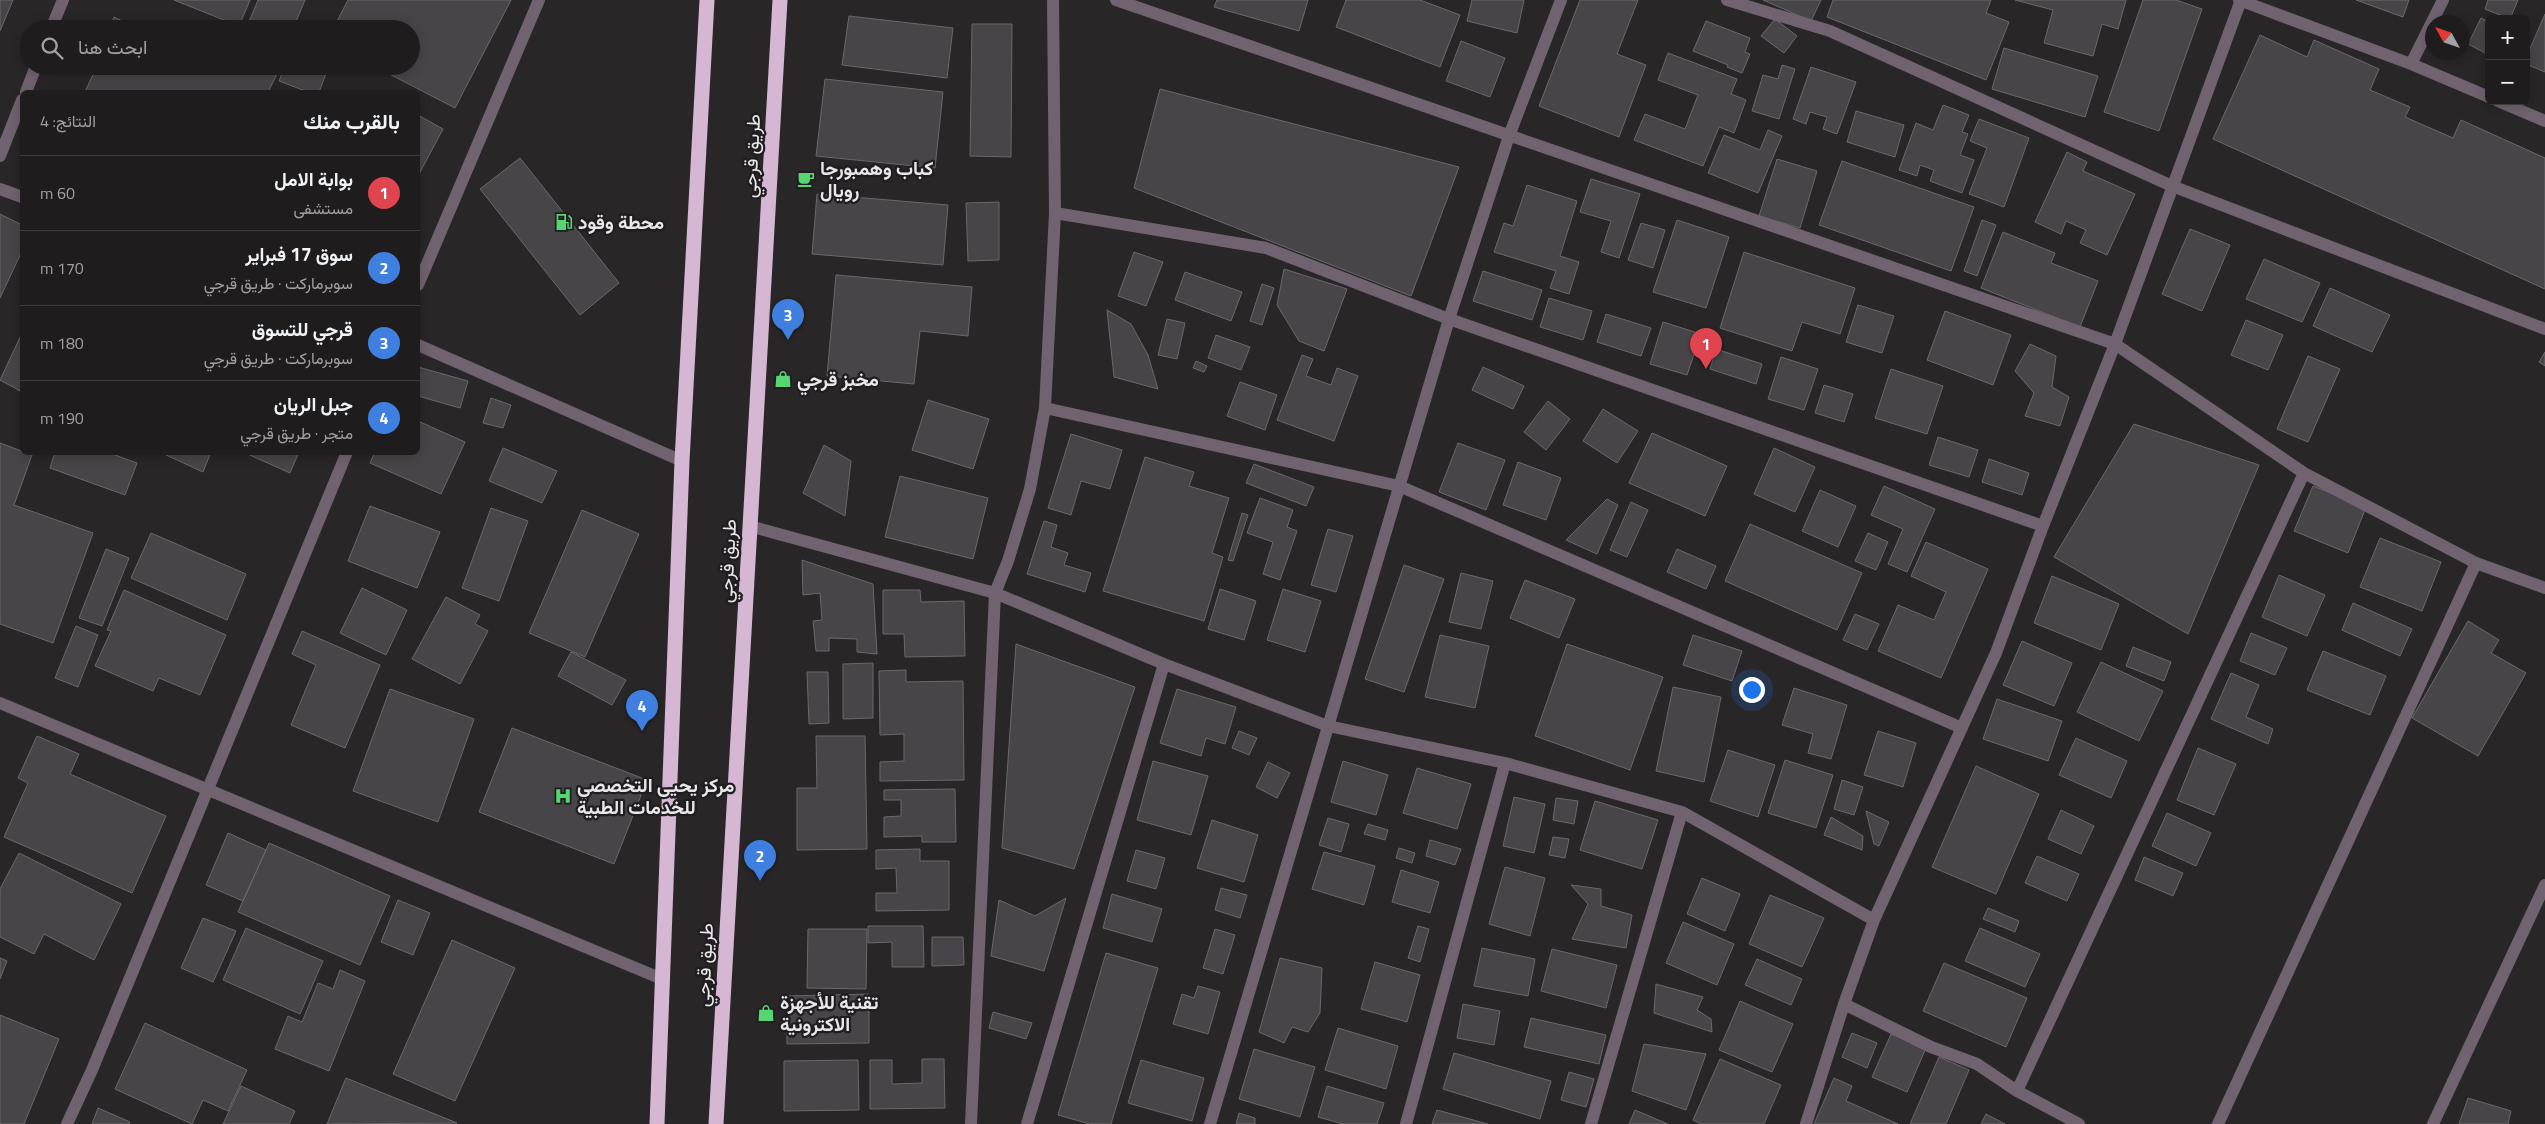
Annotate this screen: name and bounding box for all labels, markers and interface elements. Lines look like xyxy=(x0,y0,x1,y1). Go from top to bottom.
north arrow xyxy=(2425,15,2470,60)
map controls xyxy=(2485,15,2530,105)
button: + xyxy=(2485,15,2530,60)
search box xyxy=(20,20,420,75)
text: ابحث هنا xyxy=(78,32,147,61)
icon: search xyxy=(38,34,66,62)
button: − xyxy=(2485,60,2530,105)
text: بالقرب منك xyxy=(303,105,400,137)
text: النتائج: 4 xyxy=(40,109,96,133)
street label: طريق قرجي xyxy=(734,113,769,199)
place label: كباب وهمبورجا رويال xyxy=(820,153,934,204)
text: بوابة الامل xyxy=(274,164,353,193)
cafe icon: كباب وهمبورجا رويال xyxy=(796,169,816,189)
text: 60 m xyxy=(40,181,75,205)
text: 1 xyxy=(380,181,388,205)
text: مستشفى xyxy=(293,196,353,220)
place label: محطة وقود xyxy=(578,207,664,236)
fuel station icon: محطة وقود xyxy=(554,212,574,232)
text: سوق 17 فبراير xyxy=(245,239,353,268)
text: 170 m xyxy=(40,256,84,280)
text: 2 xyxy=(380,256,388,280)
text: سوبرماركت · طريق قرجي xyxy=(204,271,353,295)
pin: 3 xyxy=(772,299,804,340)
text: قرجي للتسوق xyxy=(252,314,353,343)
pin: 1 xyxy=(1690,328,1722,369)
text: 180 m xyxy=(40,331,84,355)
text: 3 xyxy=(380,331,388,355)
text: سوبرماركت · طريق قرجي xyxy=(204,346,353,370)
place label: مخبز قرجي xyxy=(797,364,879,396)
shop icon: مخبز قرجي xyxy=(773,369,793,389)
text: جبل الريان xyxy=(274,389,353,418)
text: 190 m xyxy=(40,406,84,430)
text: 4 xyxy=(380,406,388,430)
text: متجر · طريق قرجي xyxy=(240,421,353,445)
street label: طريق قرجي xyxy=(710,518,745,604)
your location xyxy=(1739,677,1765,703)
pin: 4 xyxy=(626,690,658,731)
place label: مركز يحيى التخصصي للخدمات الطبية xyxy=(577,770,734,821)
hospital icon: مركز يحيى التخصصي للخدمات الطبية xyxy=(553,786,573,806)
pin: 2 xyxy=(744,840,776,881)
street label: طريق قرجي xyxy=(687,922,722,1008)
place label: تقنية للأجهزة الاكترونية xyxy=(780,987,879,1038)
shop icon: تقنية للأجهزة الاكترونية xyxy=(756,1003,776,1023)

